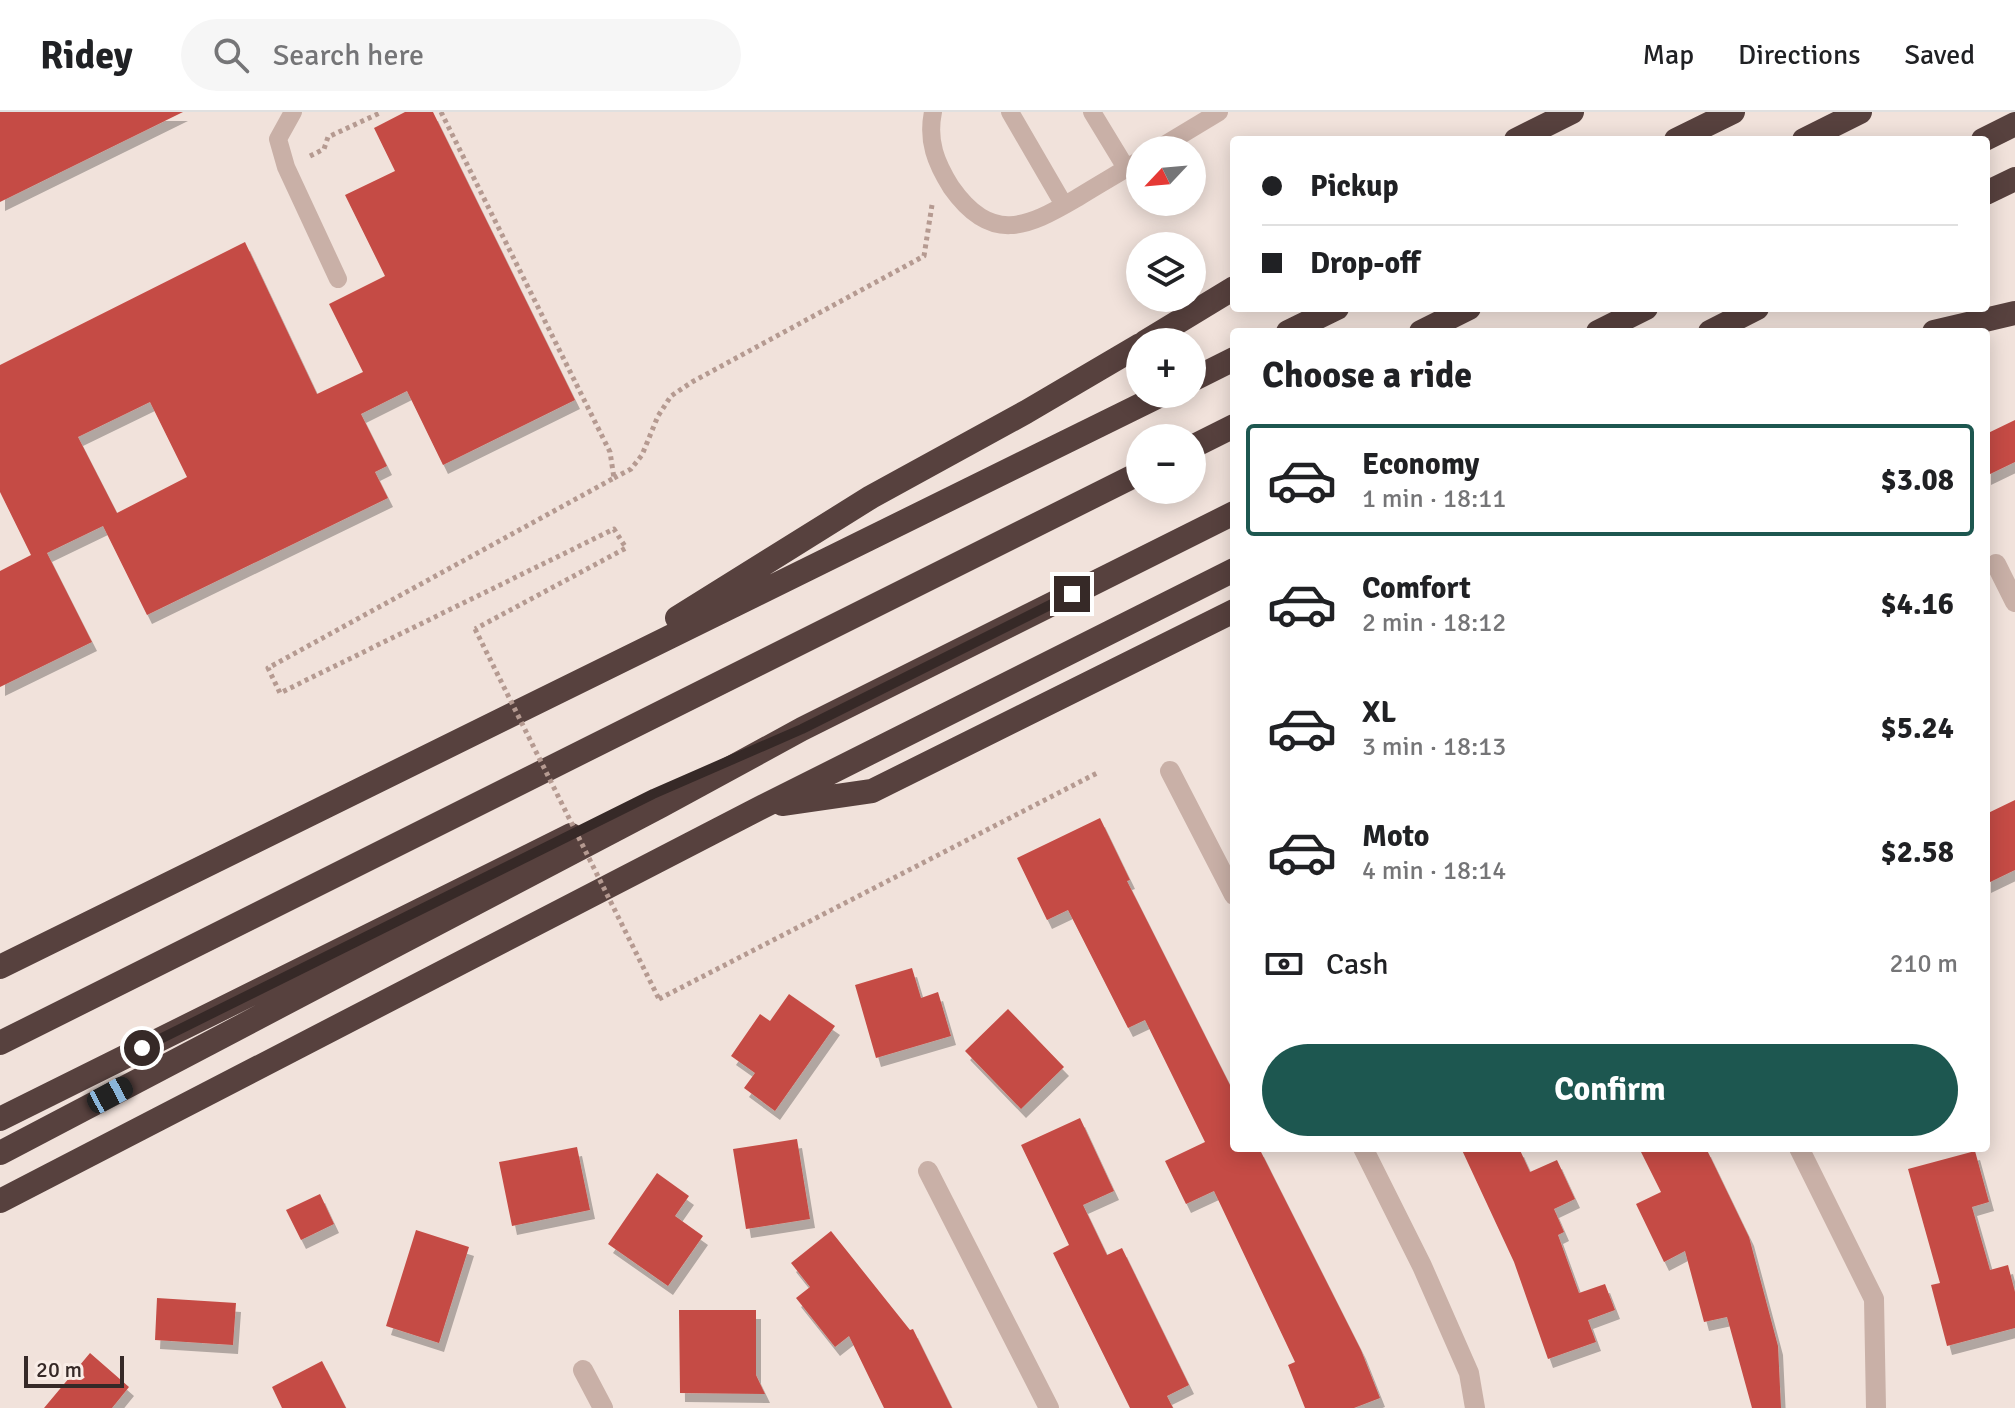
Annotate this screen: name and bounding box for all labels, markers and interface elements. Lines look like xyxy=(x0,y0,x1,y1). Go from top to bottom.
search box xyxy=(181,19,741,91)
text: Ridey xyxy=(40,32,133,79)
icon: search xyxy=(209,33,253,77)
text: Search here xyxy=(273,37,424,74)
text: Map xyxy=(1642,38,1694,72)
text: Directions xyxy=(1738,38,1860,72)
text: Saved xyxy=(1904,38,1975,72)
north arrow xyxy=(1126,136,1206,216)
map controls xyxy=(1126,136,1206,504)
text: Pickup xyxy=(1310,168,1399,205)
button: layers xyxy=(1126,232,1206,312)
text: Drop-off xyxy=(1310,245,1420,282)
button: + xyxy=(1126,328,1206,408)
text: Choose a ride xyxy=(1262,353,1472,398)
button: − xyxy=(1126,424,1206,504)
icon: car xyxy=(1266,444,1338,516)
text: Economy xyxy=(1362,446,1479,483)
text: $3.08 xyxy=(1881,462,1954,499)
text: 1 min · 18:11 xyxy=(1362,483,1506,515)
icon: car xyxy=(1266,568,1338,640)
text: Comfort xyxy=(1362,570,1471,607)
route end xyxy=(1054,576,1090,612)
text: $4.16 xyxy=(1881,586,1954,623)
text: 2 min · 18:12 xyxy=(1362,607,1506,639)
icon: car xyxy=(1266,692,1338,764)
text: XL xyxy=(1362,694,1396,731)
text: $5.24 xyxy=(1881,710,1954,747)
text: 3 min · 18:13 xyxy=(1362,731,1506,763)
icon: car xyxy=(1266,816,1338,888)
text: Moto xyxy=(1362,818,1429,855)
text: $2.58 xyxy=(1881,834,1954,871)
text: 4 min · 18:14 xyxy=(1362,855,1506,887)
icon: cash xyxy=(1262,942,1306,986)
text: Cash xyxy=(1326,946,1389,983)
text: 210 m xyxy=(1889,948,1958,980)
route start xyxy=(124,1030,160,1066)
button: Confirm xyxy=(1262,1044,1958,1136)
car xyxy=(83,1073,137,1117)
scale bar xyxy=(24,1352,124,1388)
text: 20 m xyxy=(36,1356,82,1383)

